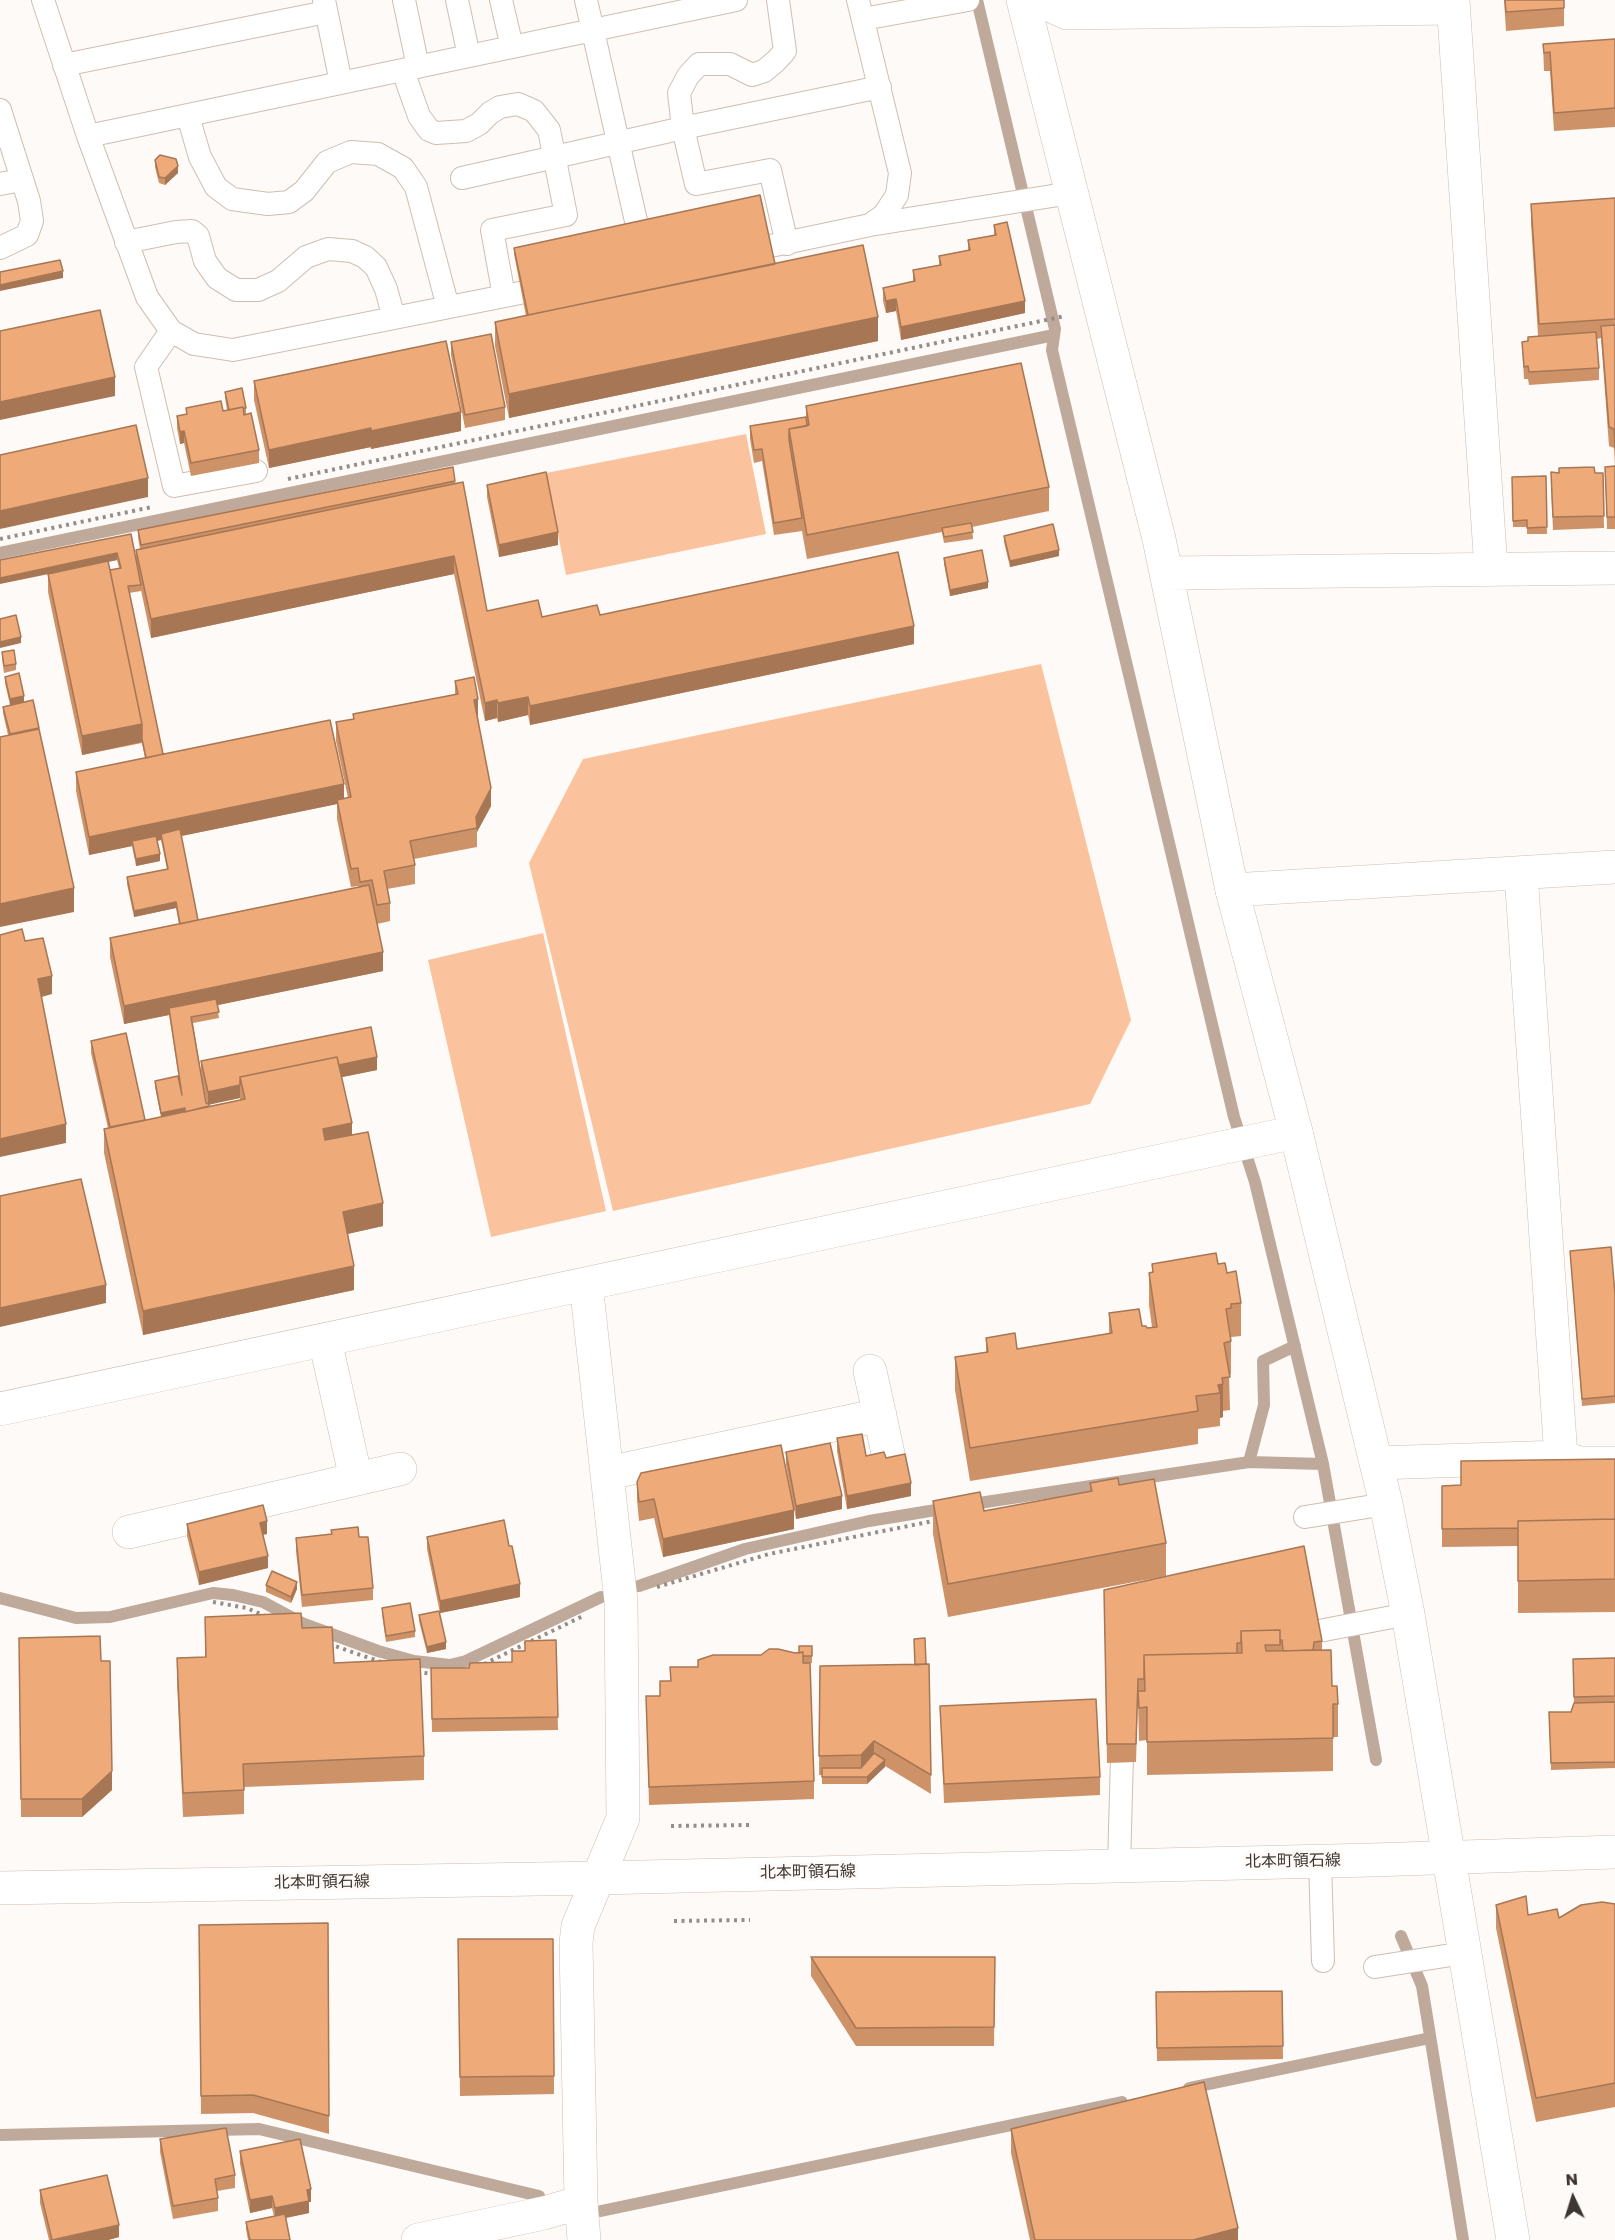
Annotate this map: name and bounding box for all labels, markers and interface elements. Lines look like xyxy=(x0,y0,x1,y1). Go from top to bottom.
street label: 北本町領石線 xyxy=(1245,1852,1341,1872)
street label: 北本町領石線 xyxy=(760,1863,856,1883)
street label: 北本町領石線 xyxy=(274,1873,370,1893)
north arrow xyxy=(1543,2168,1603,2228)
text: N xyxy=(1565,2168,1579,2191)

